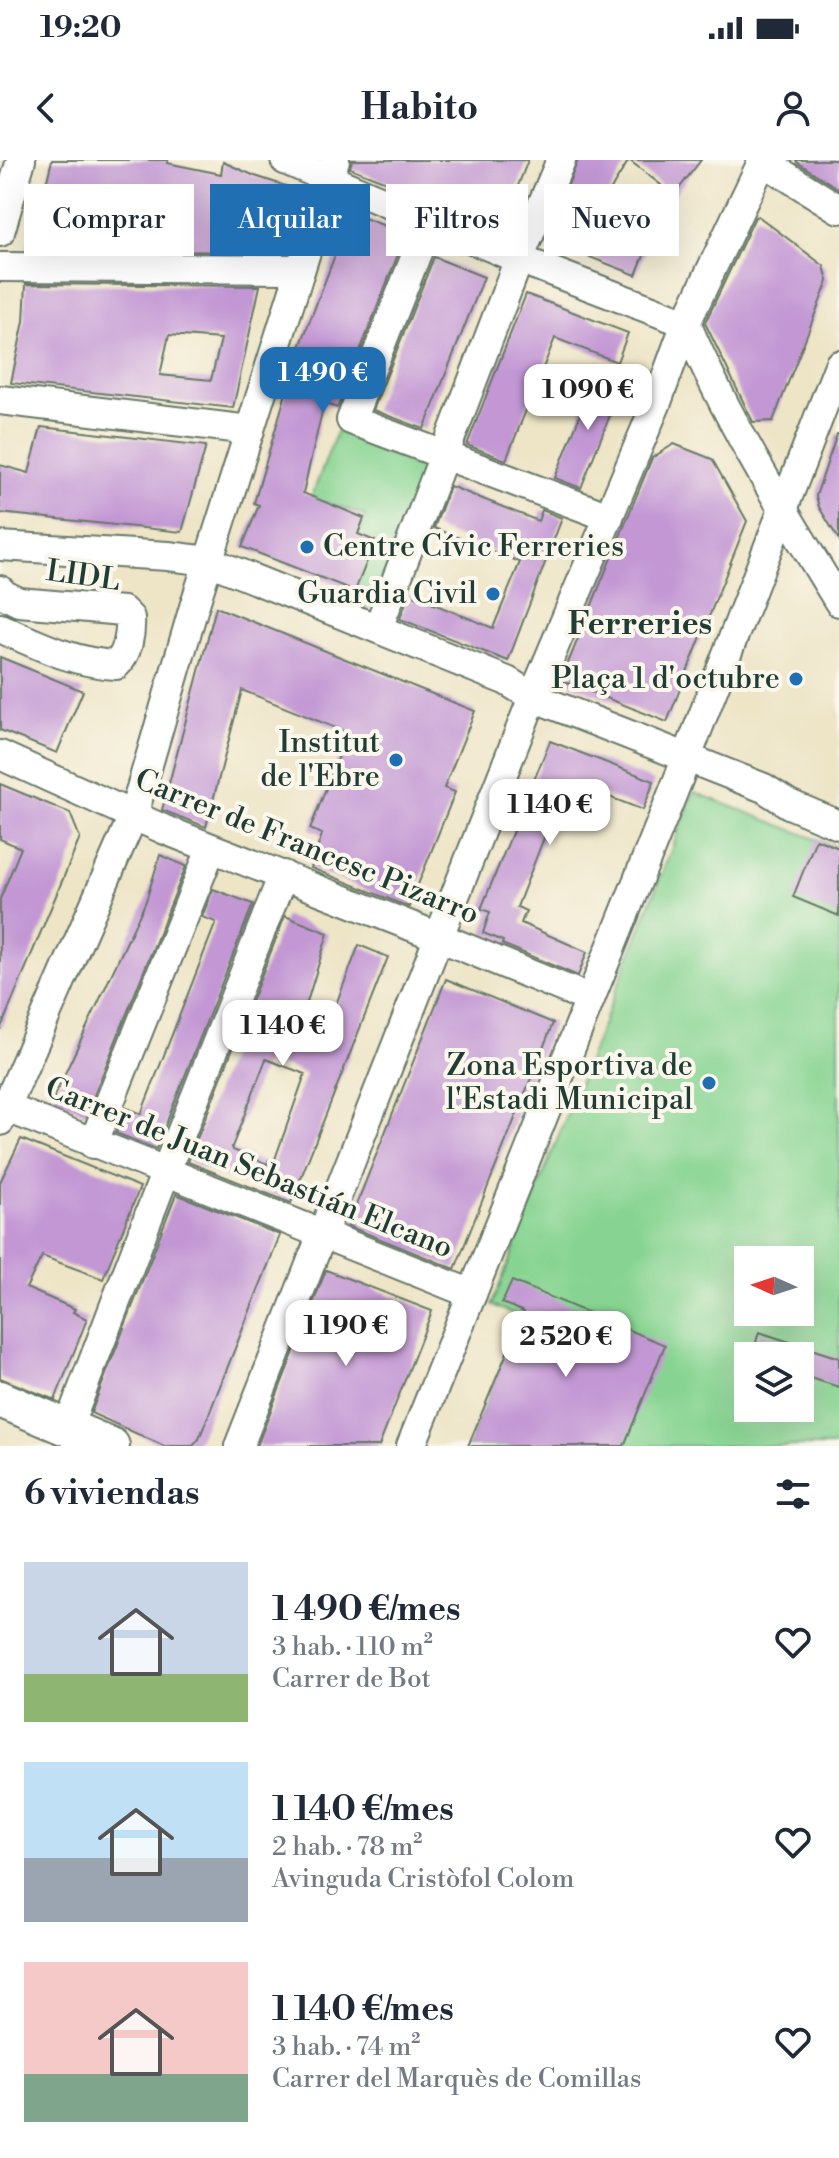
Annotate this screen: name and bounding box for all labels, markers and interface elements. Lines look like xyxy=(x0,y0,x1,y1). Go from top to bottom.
text: 19:20 xyxy=(40,9,122,47)
icon: back xyxy=(24,86,68,130)
text: Habito xyxy=(361,86,478,131)
icon: person xyxy=(771,86,815,130)
chip: Comprar xyxy=(24,184,194,256)
chip: Alquilar xyxy=(210,184,370,256)
chip: Filtros xyxy=(386,184,528,256)
chip: Nuevo xyxy=(544,184,679,256)
pin: 1 490 € xyxy=(249,347,397,415)
text: 1 490 € xyxy=(278,357,368,389)
pin: 1 090 € xyxy=(514,364,662,432)
text: 1 090 € xyxy=(542,374,634,406)
place label: Centre Cívic Ferreries xyxy=(323,528,624,566)
marker: Centre Cívic Ferreries xyxy=(298,538,316,556)
street label: LIDL xyxy=(44,552,122,600)
place label: Guardia Civil xyxy=(297,575,477,613)
marker: Guardia Civil xyxy=(484,585,502,603)
district label: Ferreries xyxy=(568,604,712,644)
place label: Plaça 1 d'octubre xyxy=(551,660,780,698)
marker: Plaça 1 d'octubre xyxy=(787,670,805,688)
place label: Institut de l'Ebre xyxy=(260,724,380,796)
marker: Institut de l'Ebre xyxy=(387,751,405,769)
street label: Carrer de Francesc Pizarro xyxy=(129,760,485,934)
pin: 1 140 € xyxy=(476,779,624,847)
text: 1 140 € xyxy=(507,789,593,821)
pin: 1 140 € xyxy=(209,1000,357,1068)
text: 1 140 € xyxy=(240,1010,326,1042)
place label: Zona Esportiva de l'Estadi Municipal xyxy=(446,1047,693,1119)
street label: Carrer de Juan Sebastián Elcano xyxy=(40,1069,458,1267)
marker: Zona Esportiva de l'Estadi Municipal xyxy=(700,1074,718,1092)
north arrow xyxy=(734,1246,814,1326)
map controls xyxy=(734,1246,814,1422)
pin: 1 190 € xyxy=(272,1300,420,1368)
text: 1 190 € xyxy=(303,1310,389,1342)
pin: 2 520 € xyxy=(492,1311,640,1379)
text: 2 520 € xyxy=(520,1321,612,1353)
button: layers xyxy=(734,1342,814,1422)
icon: filters xyxy=(771,1472,815,1516)
text: 6 viviendas xyxy=(24,1473,200,1515)
text: 1 490 €/mes xyxy=(272,1589,461,1631)
icon: home xyxy=(88,1594,184,1690)
icon: heart xyxy=(771,1620,815,1664)
text: 3 hab. · 110 m² xyxy=(272,1631,433,1663)
text: Carrer de Bot xyxy=(272,1663,431,1695)
text: 1 140 €/mes xyxy=(272,1789,454,1831)
icon: home xyxy=(88,1794,184,1890)
icon: heart xyxy=(771,1820,815,1864)
text: 2 hab. · 78 m² xyxy=(272,1831,422,1863)
text: Avinguda Cristòfol Colom xyxy=(272,1863,574,1895)
text: 1 140 €/mes xyxy=(272,1989,454,2031)
icon: home xyxy=(88,1994,184,2090)
icon: heart xyxy=(771,2020,815,2064)
text: 3 hab. · 74 m² xyxy=(272,2031,420,2063)
text: Carrer del Marquès de Comillas xyxy=(272,2063,641,2095)

